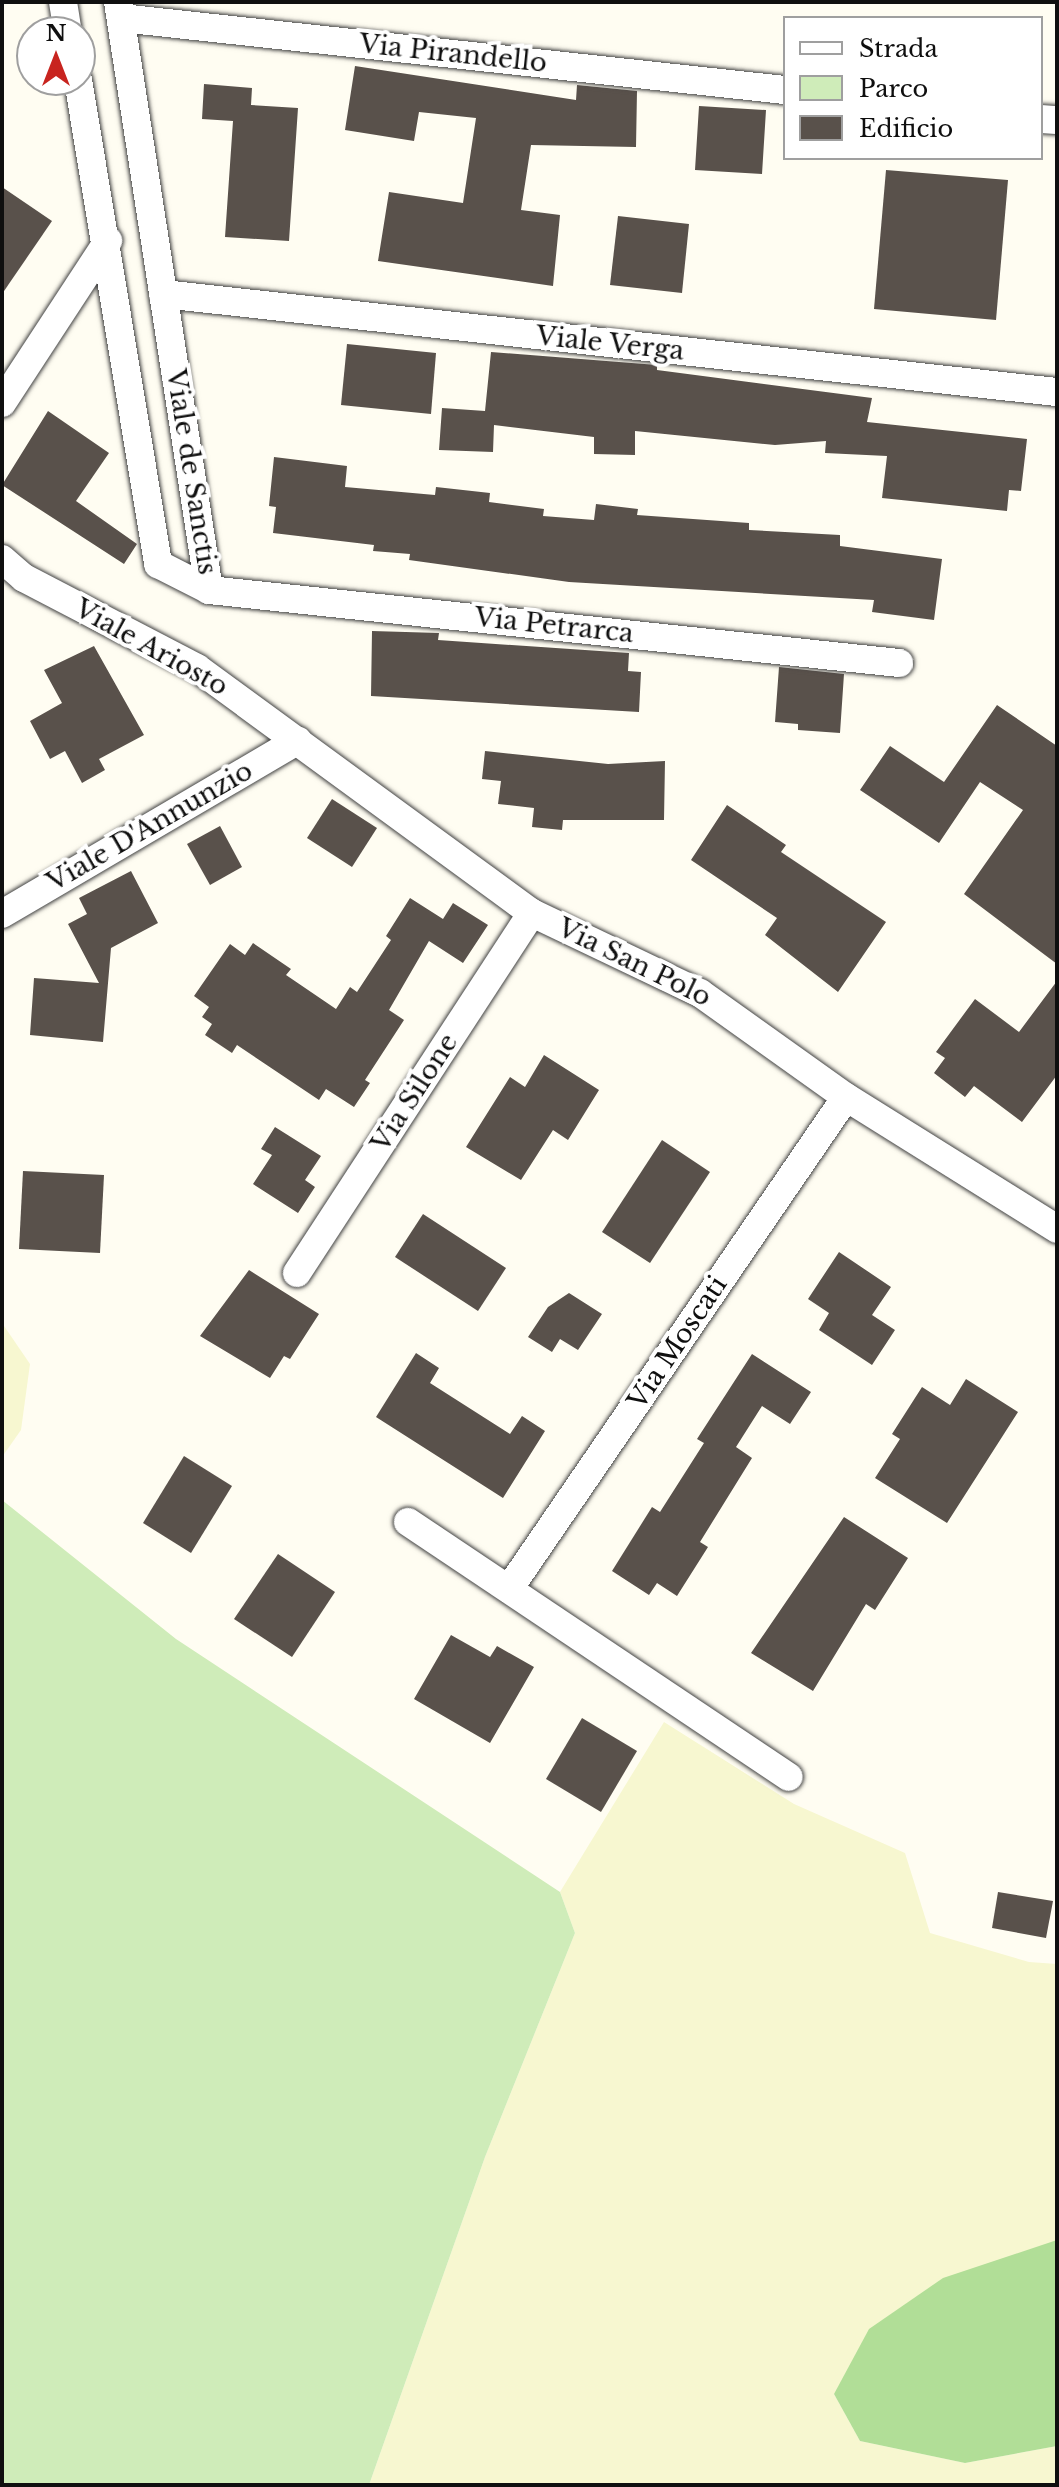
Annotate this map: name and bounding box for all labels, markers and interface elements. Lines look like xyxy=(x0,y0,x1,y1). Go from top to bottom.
north arrow xyxy=(16,16,96,96)
legend xyxy=(783,16,1043,160)
text: N xyxy=(46,20,66,47)
street label: Via Pirandello xyxy=(358,29,548,79)
text: Strada xyxy=(859,34,938,63)
text: Parco xyxy=(859,74,928,103)
text: Edificio xyxy=(859,114,953,143)
street label: Viale Verga xyxy=(534,321,686,367)
street label: Viale de Sanctis xyxy=(159,367,223,577)
street label: Viale Ariosto xyxy=(69,593,233,703)
street label: Via Petrarca xyxy=(473,602,635,650)
street label: Viale D'Annunzio xyxy=(42,755,258,899)
street label: Via San Polo xyxy=(552,912,716,1014)
street label: Via Silone xyxy=(365,1028,465,1158)
street label: Via Moscati xyxy=(622,1270,734,1416)

